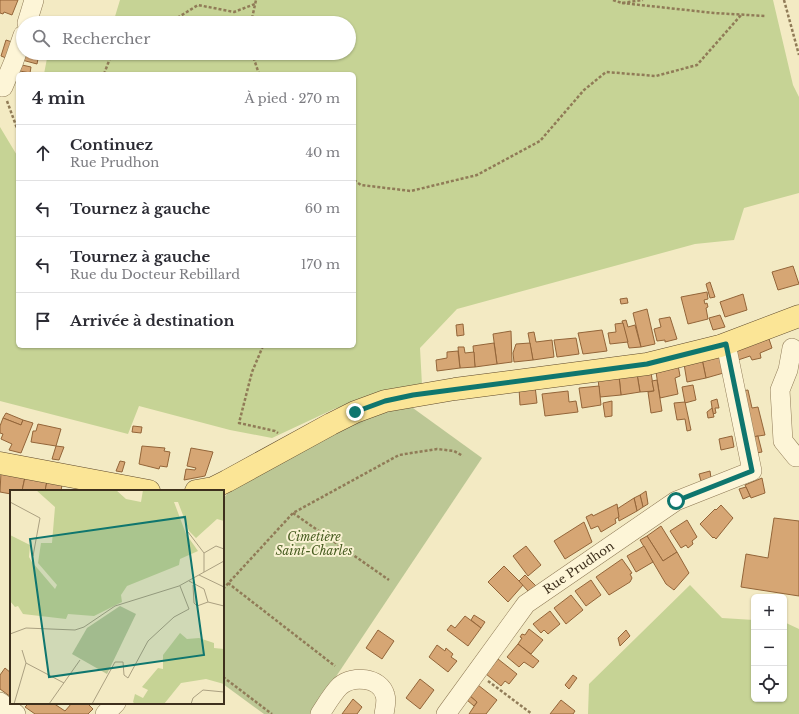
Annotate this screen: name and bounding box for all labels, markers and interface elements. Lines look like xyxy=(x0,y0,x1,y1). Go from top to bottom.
search box xyxy=(16,16,356,60)
icon: search xyxy=(30,27,52,49)
text: Rechercher xyxy=(62,29,150,48)
text: 4 min xyxy=(32,88,85,109)
text: À pied · 270 m xyxy=(245,90,340,107)
text: Continuez xyxy=(70,135,153,154)
icon: ahead xyxy=(32,142,54,164)
text: 40 m xyxy=(305,144,340,161)
text: Rue Prudhon xyxy=(70,154,159,171)
icon: left xyxy=(32,198,54,220)
text: Tournez à gauche xyxy=(70,199,210,218)
text: 60 m xyxy=(305,200,340,217)
text: Tournez à gauche xyxy=(70,247,210,266)
icon: left xyxy=(32,254,54,276)
text: 170 m xyxy=(301,256,340,273)
text: Rue du Docteur Rebillard xyxy=(70,266,240,283)
icon: arrive xyxy=(32,310,54,332)
text: Arrivée à destination xyxy=(70,311,234,330)
route end xyxy=(346,403,364,421)
inset map xyxy=(10,490,224,704)
route start xyxy=(667,492,685,510)
park label: Cimetière Saint-Charles xyxy=(275,529,353,558)
street label: Rue Prudhon xyxy=(540,538,617,597)
map controls xyxy=(751,594,787,702)
button: + xyxy=(751,594,787,630)
button: − xyxy=(751,630,787,666)
button: locate xyxy=(751,666,787,702)

